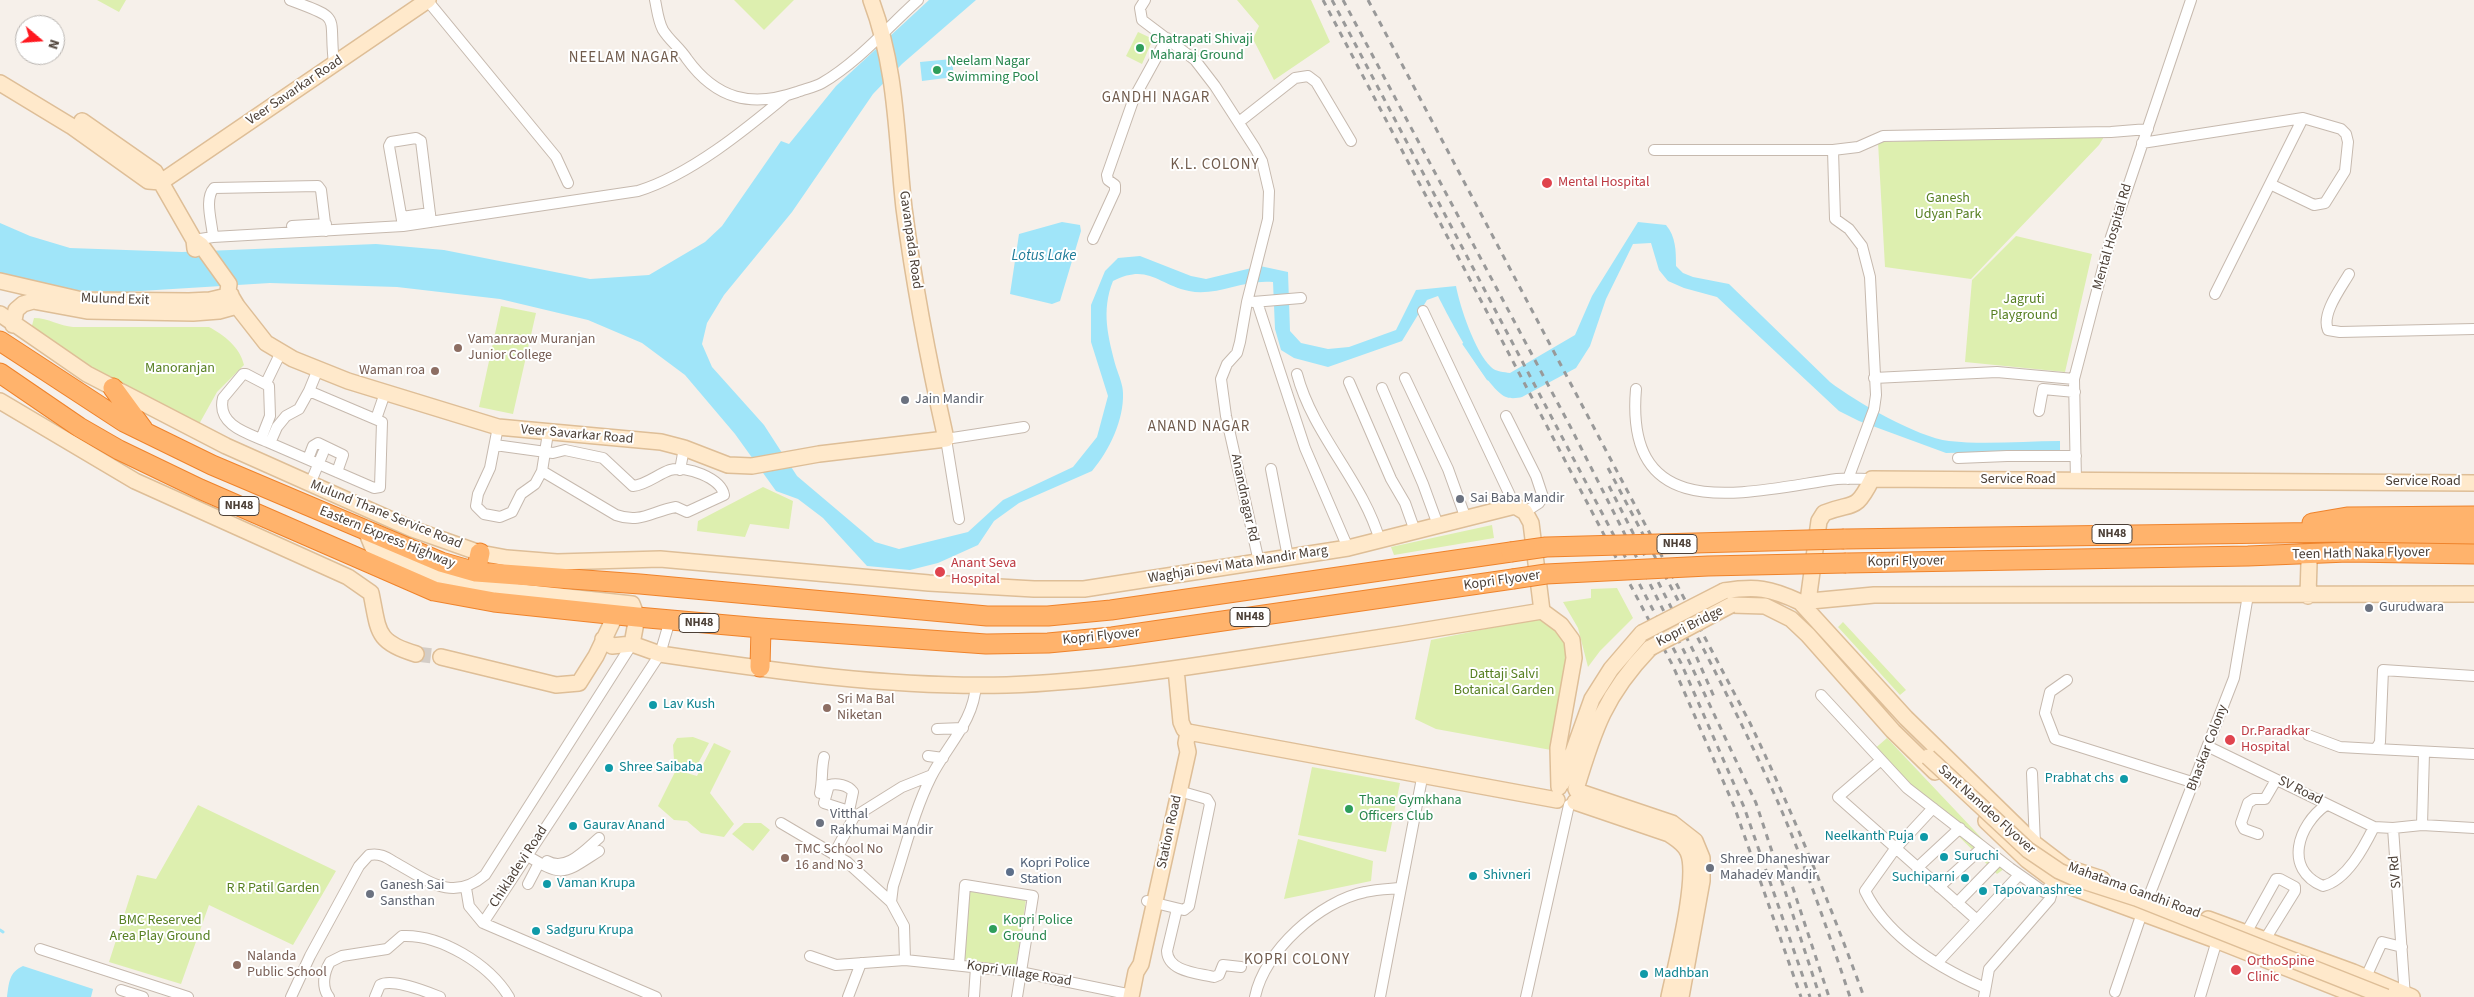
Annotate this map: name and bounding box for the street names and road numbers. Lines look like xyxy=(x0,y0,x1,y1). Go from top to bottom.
street label: Veer Savarkar Road xyxy=(244,52,346,130)
street label: Mental Hospital Rd xyxy=(2090,182,2136,292)
street label: Gavanpada Road xyxy=(895,190,925,290)
street label: Mulund Exit xyxy=(80,290,150,310)
street label: Veer Savarkar Road xyxy=(520,422,634,448)
street label: Anandnagar Rd xyxy=(1226,452,1262,544)
street label: Service Road xyxy=(1980,472,2056,488)
street label: Service Road xyxy=(2385,474,2461,490)
street label: Mulund Thane Service Road xyxy=(308,477,464,553)
road number: NH48 xyxy=(219,496,259,516)
street label: Eastern Express Highway xyxy=(317,503,457,573)
road number: NH48 xyxy=(2092,524,2132,544)
road number: NH48 xyxy=(1657,534,1697,554)
street label: Waghjai Devi Mata Mandir Marg xyxy=(1147,542,1329,588)
street label: Teen Hath Naka Flyover xyxy=(2292,544,2430,564)
street label: Kopri Flyover xyxy=(1867,553,1945,571)
street label: Kopri Flyover xyxy=(1463,567,1541,595)
street label: Kopri Bridge xyxy=(1654,603,1726,651)
road number: NH48 xyxy=(1230,608,1270,626)
road number: NH48 xyxy=(679,614,719,632)
street label: Kopri Flyover xyxy=(1062,625,1140,649)
street label: Bhaskar Colony xyxy=(2184,702,2232,794)
street label: Sant Namdeo Flyover xyxy=(1934,762,2038,858)
street label: SV Road xyxy=(2275,773,2325,809)
street label: Station Road xyxy=(1154,794,1186,870)
street label: Chikladevi Road xyxy=(486,823,552,911)
street label: SV Rd xyxy=(2386,855,2406,889)
street label: Mahatama Gandhi Road xyxy=(2065,859,2203,923)
street label: Kopri Village Road xyxy=(965,957,1073,991)

